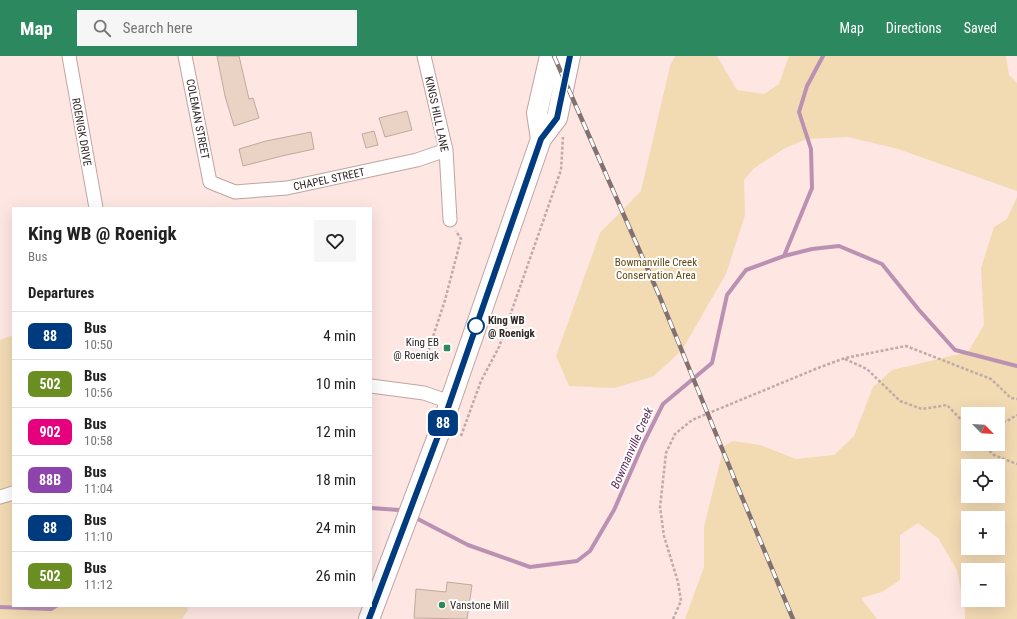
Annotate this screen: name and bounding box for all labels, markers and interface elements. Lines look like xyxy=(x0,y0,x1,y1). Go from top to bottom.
search box xyxy=(77,10,357,46)
text: Map xyxy=(20,17,53,40)
icon: search xyxy=(91,17,113,39)
text: Search here xyxy=(123,19,193,37)
text: Map xyxy=(840,20,864,36)
text: Directions xyxy=(886,20,942,36)
text: Saved xyxy=(964,20,997,36)
street label: KINGS HILL LANE xyxy=(422,75,451,154)
street label: COLEMAN STREET xyxy=(183,78,212,161)
street label: ROENIGK DRIVE xyxy=(69,97,94,168)
street label: CHAPEL STREET xyxy=(292,166,366,193)
button: heart xyxy=(314,220,356,262)
text: King WB @ Roenigk xyxy=(28,222,177,245)
text: Bus xyxy=(28,249,47,264)
park label: Bowmanville Creek Conservation Area xyxy=(615,256,697,282)
text: Departures xyxy=(28,284,94,302)
place label: King WB @ Roenigk xyxy=(488,314,536,340)
marker: King WB @ Roenigk xyxy=(467,317,485,335)
text: Bus xyxy=(84,319,107,337)
text: 4 min xyxy=(323,327,356,345)
text: 88 xyxy=(43,328,57,344)
place label: King EB @ Roenigk xyxy=(393,336,439,362)
text: 10:50 xyxy=(84,337,113,352)
marker: King EB @ Roenigk xyxy=(442,343,452,353)
text: Bus xyxy=(84,367,107,385)
text: 10 min xyxy=(316,375,356,393)
text: 502 xyxy=(39,376,61,392)
text: 10:56 xyxy=(84,385,113,400)
water label: Bowmanville Creek xyxy=(608,405,656,491)
north arrow xyxy=(961,407,1005,451)
map controls xyxy=(961,407,1005,607)
line badge: 88 xyxy=(425,410,461,436)
text: Bus xyxy=(84,415,107,433)
text: 88 xyxy=(436,415,450,431)
text: 12 min xyxy=(316,423,356,441)
text: 902 xyxy=(39,424,61,440)
text: 10:58 xyxy=(84,433,113,448)
button: locate xyxy=(961,459,1005,503)
text: Bus xyxy=(84,463,107,481)
text: 18 min xyxy=(316,471,356,489)
text: 88B xyxy=(39,472,61,488)
text: 11:04 xyxy=(84,481,113,496)
text: Bus xyxy=(84,511,107,529)
button: + xyxy=(961,511,1005,555)
text: 24 min xyxy=(316,519,356,537)
text: 88 xyxy=(43,520,57,536)
text: 11:10 xyxy=(84,529,113,544)
text: Bus xyxy=(84,559,107,577)
button: − xyxy=(961,563,1005,607)
text: 26 min xyxy=(316,567,356,585)
text: 502 xyxy=(39,568,61,584)
text: 11:12 xyxy=(84,577,113,592)
place label: Vanstone Mill xyxy=(450,599,509,612)
marker: Vanstone Mill xyxy=(437,600,447,610)

